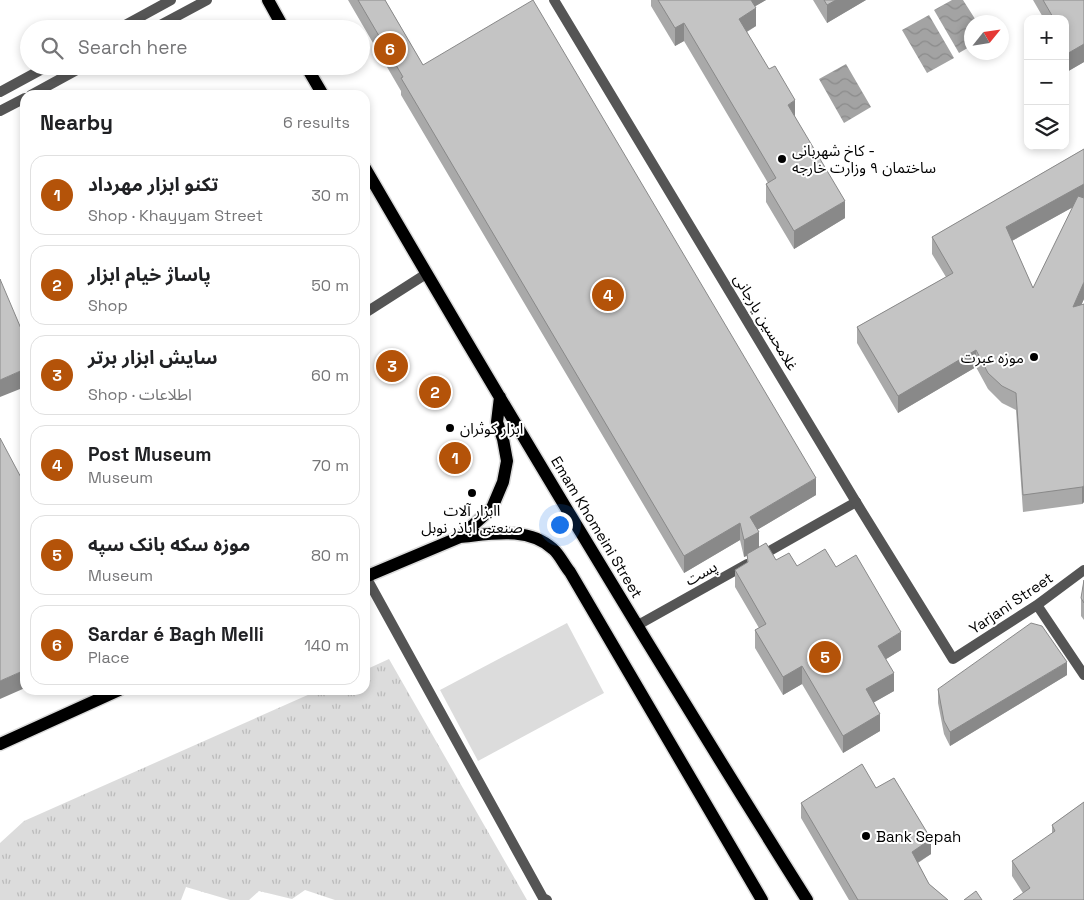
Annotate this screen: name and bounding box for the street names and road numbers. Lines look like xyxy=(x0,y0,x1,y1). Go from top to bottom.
street label: غلامحسین یارجانی xyxy=(730,270,802,374)
street label: Emam Khomeini Street xyxy=(547,453,647,602)
street label: پست xyxy=(682,557,721,590)
street label: Yarjani Street xyxy=(965,568,1057,638)

